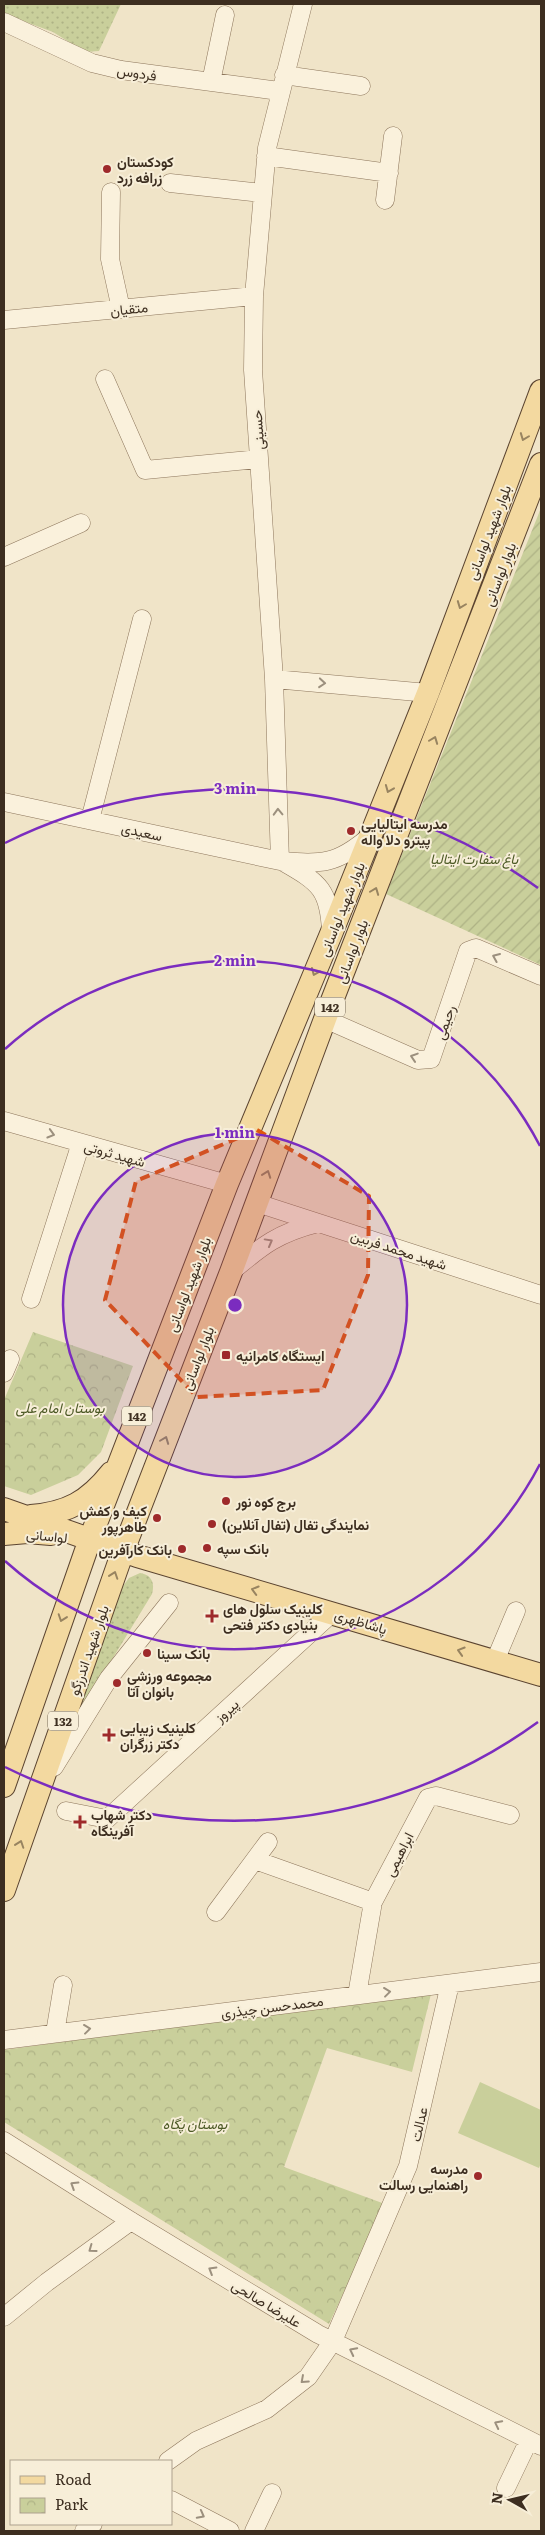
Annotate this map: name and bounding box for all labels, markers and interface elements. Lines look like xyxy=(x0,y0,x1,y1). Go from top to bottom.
street label: فردوس xyxy=(116,59,158,85)
place label: کودکستان زرافه زرد xyxy=(117,151,174,187)
marker: کودکستان زرافه زرد xyxy=(101,163,113,175)
street label: متقیان xyxy=(109,296,149,320)
street label: حسینی xyxy=(246,409,268,451)
one-way arrow xyxy=(520,432,530,441)
street label: بلوار شهید لواسانی xyxy=(461,482,515,582)
street label: بلوار لواسانی xyxy=(478,539,520,609)
one-way arrow xyxy=(456,600,467,609)
one-way arrow xyxy=(319,678,327,689)
one-way arrow xyxy=(427,736,438,745)
text: 3 min xyxy=(214,776,257,799)
one-way arrow xyxy=(384,784,395,793)
one-way arrow xyxy=(273,808,284,816)
place label: مدرسه ایتالیایی پیترو دلا واله xyxy=(361,813,448,850)
street label: سعیدی xyxy=(120,817,164,845)
marker: مدرسه ایتالیایی پیترو دلا واله xyxy=(345,825,357,837)
park label: باغ سفارت ایتالیا xyxy=(430,848,519,869)
street label: بلوار شهید لواسانی xyxy=(313,859,369,959)
one-way arrow xyxy=(368,887,379,896)
street label: بلوار لواسانی xyxy=(330,916,372,986)
text: 2 min xyxy=(214,948,257,971)
one-way arrow xyxy=(492,952,501,963)
one-way arrow xyxy=(311,967,321,976)
road number: 142 xyxy=(315,998,345,1016)
street label: رحیمی xyxy=(429,1002,459,1042)
one-way arrow xyxy=(410,1053,419,1063)
text: 1 min xyxy=(215,1120,256,1143)
one-way arrow xyxy=(46,1129,54,1139)
street label: شهید ثروتی xyxy=(82,1135,148,1171)
one-way arrow xyxy=(261,1170,271,1179)
street label: شهید محمد فربین xyxy=(348,1224,450,1274)
street label: بلوار شهید لواسانی xyxy=(161,1234,215,1334)
one-way arrow xyxy=(264,1238,273,1248)
centre of rings xyxy=(226,1296,244,1314)
street label: بلوار لواسانی xyxy=(176,1323,218,1393)
place label: ایستگاه کامرانیه xyxy=(236,1345,325,1365)
marker: ایستگاه کامرانیه xyxy=(220,1349,232,1361)
park label: بوستان امام علی xyxy=(16,1397,105,1418)
road number: 142 xyxy=(122,1406,152,1425)
one-way arrow xyxy=(159,1436,169,1445)
place label: برج کوه نور xyxy=(235,1491,296,1512)
marker: برج کوه نور xyxy=(220,1495,232,1507)
place label: کیف و کفش طاهرپور xyxy=(80,1500,147,1537)
marker: کیف و کفش طاهرپور xyxy=(151,1512,163,1524)
place label: نمایندگی تفال (تفال آنلاین) xyxy=(222,1514,369,1534)
marker: نمایندگی تفال (تفال آنلاین) xyxy=(206,1518,218,1530)
street label: لواسانی xyxy=(25,1523,69,1547)
place label: بانک سپه xyxy=(217,1538,269,1559)
place label: بانک کارآفرین xyxy=(98,1539,172,1559)
marker: بانک سپه xyxy=(201,1542,213,1554)
marker: بانک کارآفرین xyxy=(176,1543,188,1555)
one-way arrow xyxy=(108,1571,118,1580)
one-way arrow xyxy=(251,1586,259,1596)
place label: کلینیک سلول های بنیادی دکتر فتحی xyxy=(223,1598,323,1634)
street label: بلوار شهید اندرزگو xyxy=(63,1602,113,1698)
street label: پاشاظهری xyxy=(332,1604,390,1639)
marker: کلینیک سلول های بنیادی دکتر فتحی xyxy=(205,1609,219,1623)
one-way arrow xyxy=(58,1614,68,1622)
place label: بانک سینا xyxy=(157,1643,210,1663)
one-way arrow xyxy=(457,1646,466,1656)
marker: بانک سینا xyxy=(141,1647,153,1659)
place label: مجموعه ورزشی بانوان آتا xyxy=(127,1665,212,1701)
marker: مجموعه ورزشی بانوان آتا xyxy=(111,1677,123,1689)
street label: پیروز xyxy=(209,1694,243,1728)
road number: 132 xyxy=(48,1712,78,1730)
place label: کلینیک زیبایی دکتر زرگران xyxy=(120,1717,196,1753)
marker: کلینیک زیبایی دکتر زرگران xyxy=(102,1728,116,1742)
place label: دکتر شهاب آفرینگاه xyxy=(91,1804,152,1840)
marker: دکتر شهاب آفرینگاه xyxy=(73,1815,87,1829)
street label: ابراهیمی xyxy=(378,1828,418,1880)
one-way arrow xyxy=(14,1840,24,1849)
one-way arrow xyxy=(383,1987,391,1997)
street label: محمدحسن چیذری xyxy=(220,1990,325,2023)
one-way arrow xyxy=(83,2024,91,2035)
street label: عدالت xyxy=(404,2105,432,2143)
park label: بوستان پگاه xyxy=(163,2113,228,2134)
place label: مدرسه راهنمایی رسالت xyxy=(379,2158,468,2194)
marker: مدرسه راهنمایی رسالت xyxy=(472,2170,484,2182)
one-way arrow xyxy=(70,2181,79,2191)
one-way arrow xyxy=(88,2243,98,2252)
one-way arrow xyxy=(209,2266,218,2276)
street label: علیرضا صالحی xyxy=(228,2274,306,2332)
one-way arrow xyxy=(349,2347,358,2357)
one-way arrow xyxy=(300,2374,309,2383)
one-way arrow xyxy=(494,2420,503,2430)
legend xyxy=(10,2460,172,2525)
text: Road xyxy=(55,2467,91,2490)
north arrow xyxy=(485,2475,535,2525)
text: N xyxy=(485,2491,507,2505)
text: Park xyxy=(55,2492,89,2515)
one-way arrow xyxy=(195,2509,204,2519)

